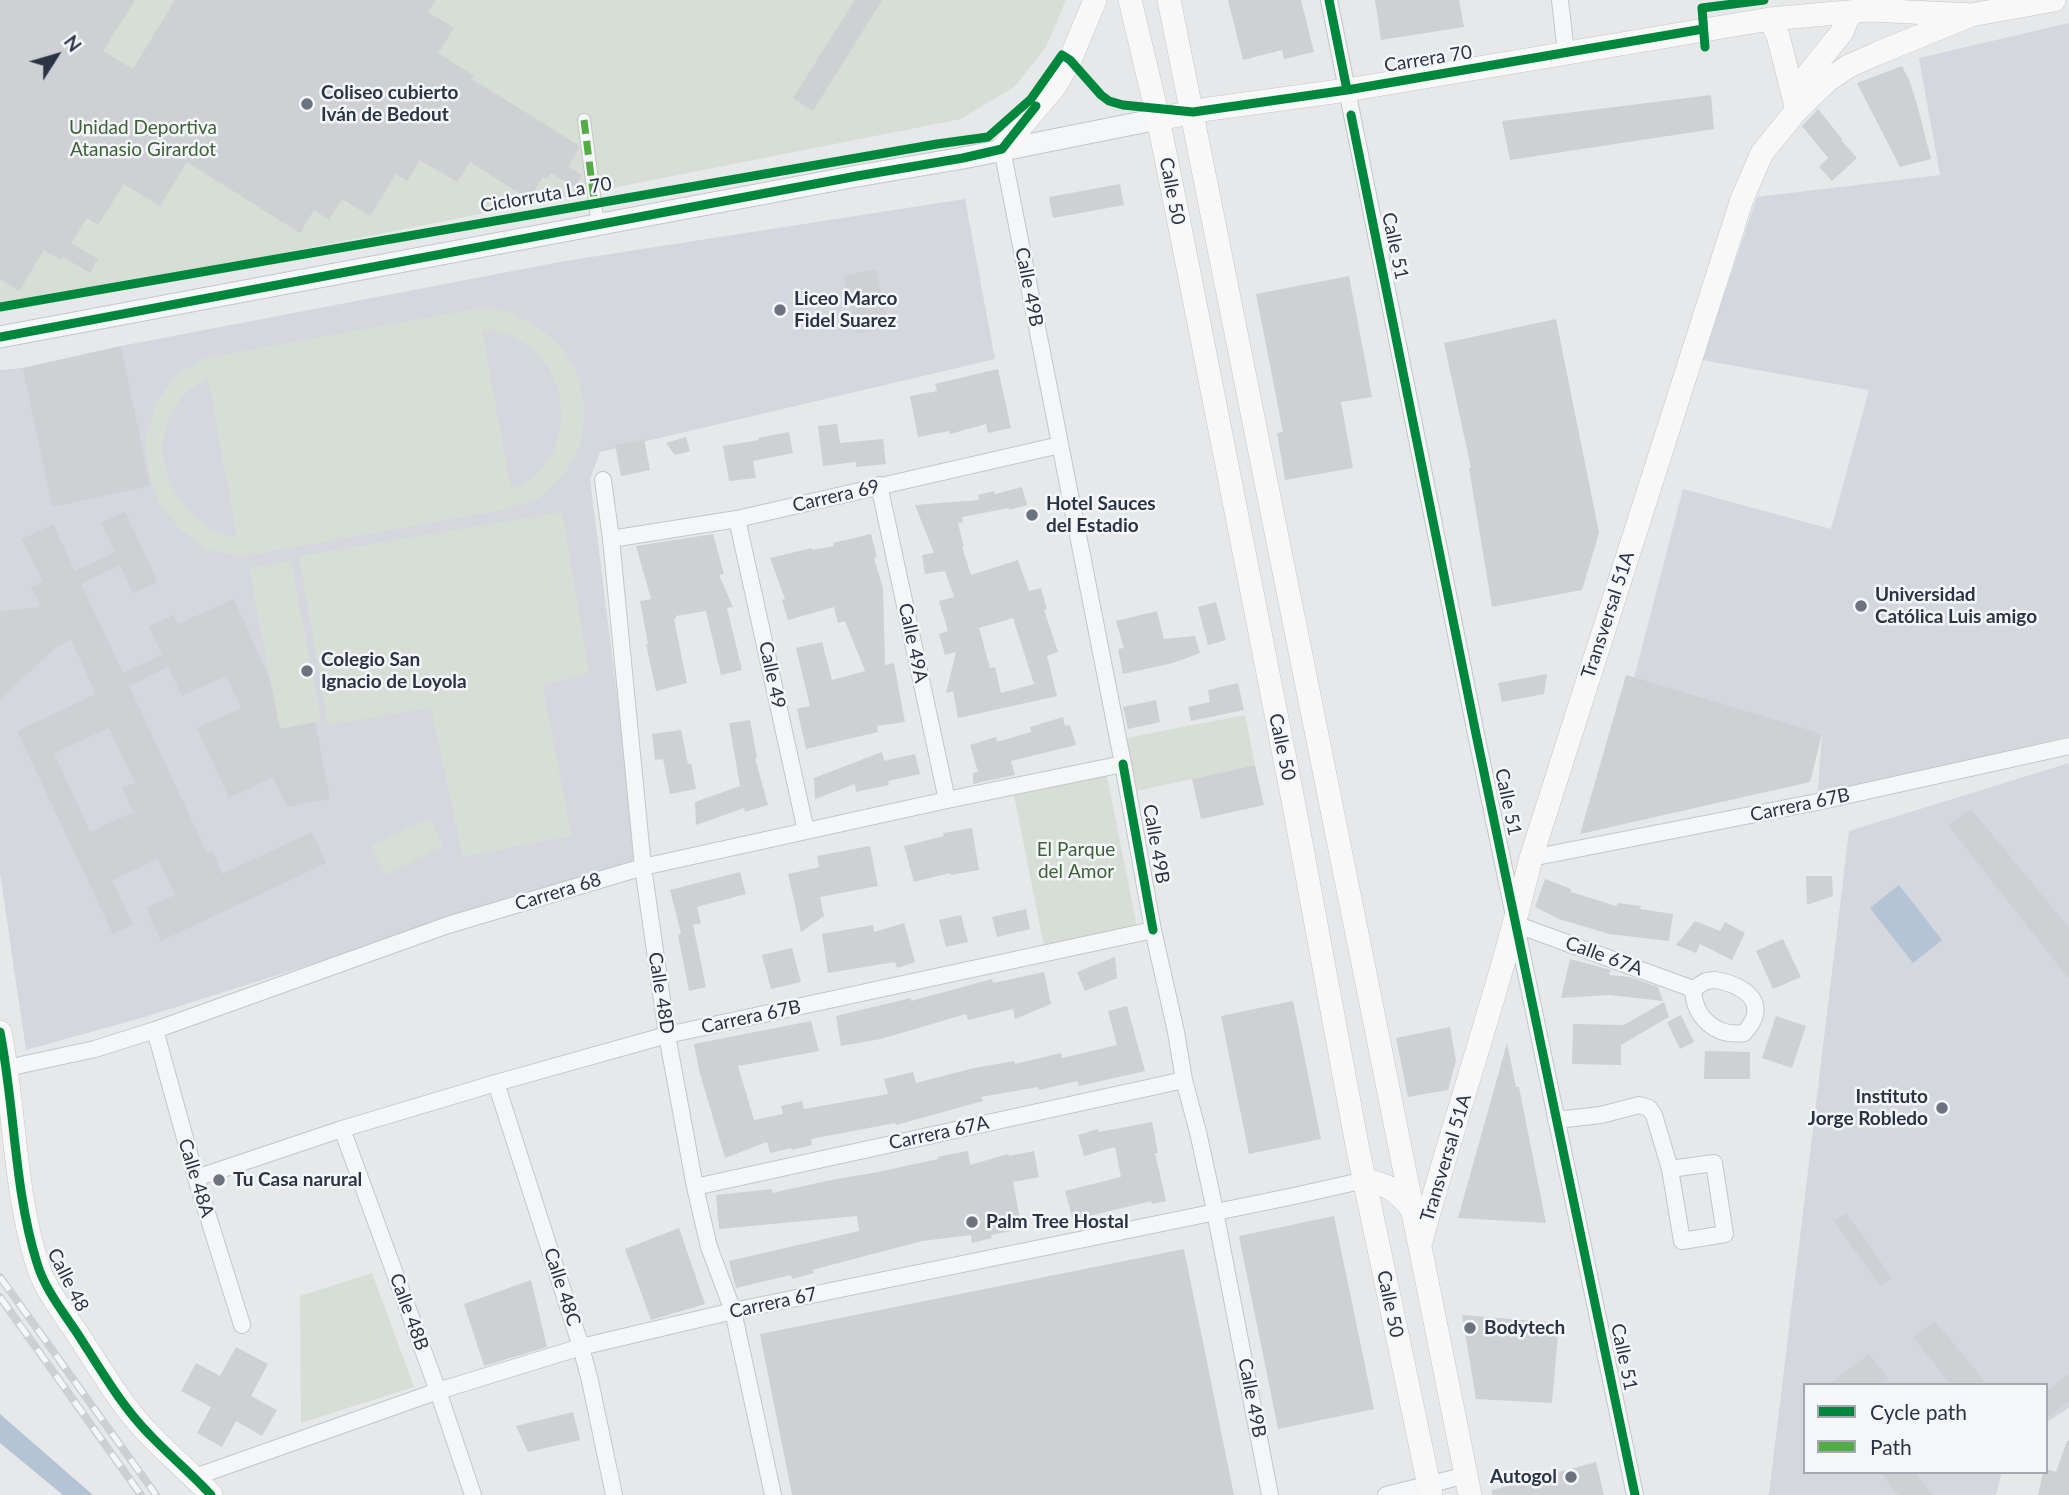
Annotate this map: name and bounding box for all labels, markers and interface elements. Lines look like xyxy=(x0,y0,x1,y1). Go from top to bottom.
north arrow xyxy=(21,21,91,91)
text: N xyxy=(60,30,87,56)
street label: Carrera 70 xyxy=(1382,41,1474,77)
place label: Coliseo cubierto Iván de Bedout xyxy=(321,82,458,126)
marker: Coliseo cubierto Iván de Bedout xyxy=(299,96,315,112)
park label: Unidad Deportiva Atanasio Girardot xyxy=(69,117,217,161)
street label: Calle 50 xyxy=(1154,155,1190,227)
street label: Ciclorruta La 70 xyxy=(478,172,614,218)
street label: Calle 51 xyxy=(1377,210,1413,282)
street label: Calle 49B xyxy=(1010,245,1048,329)
place label: Liceo Marco Fidel Suarez xyxy=(794,288,897,332)
marker: Liceo Marco Fidel Suarez xyxy=(772,302,788,318)
street label: Carrera 69 xyxy=(790,475,882,517)
place label: Hotel Sauces del Estadio xyxy=(1046,493,1156,537)
marker: Hotel Sauces del Estadio xyxy=(1024,507,1040,523)
street label: Transversal 51A xyxy=(1577,549,1639,681)
place label: Universidad Católica Luis amigo xyxy=(1875,584,2037,628)
marker: Universidad Católica Luis amigo xyxy=(1853,598,1869,614)
street label: Calle 49A xyxy=(893,601,933,685)
street label: Calle 49 xyxy=(754,639,790,711)
place label: Colegio San Ignacio de Loyola xyxy=(321,649,467,693)
marker: Colegio San Ignacio de Loyola xyxy=(299,663,315,679)
street label: Calle 50 xyxy=(1264,711,1300,783)
street label: Calle 51 xyxy=(1490,766,1526,838)
street label: Carrera 67B xyxy=(1748,783,1852,827)
street label: Calle 49B xyxy=(1138,802,1174,886)
park label: El Parque del Amor xyxy=(1037,839,1115,883)
street label: Carrera 68 xyxy=(512,868,604,916)
street label: Calle 67A xyxy=(1562,931,1646,981)
street label: Calle 48D xyxy=(643,950,679,1036)
street label: Carrera 67B xyxy=(699,995,803,1039)
place label: Instituto Jorge Robledo xyxy=(1808,1086,1928,1130)
street label: Transversal 51A xyxy=(1416,1091,1476,1225)
marker: Instituto Jorge Robledo xyxy=(1934,1100,1950,1116)
street label: Carrera 67A xyxy=(887,1111,991,1155)
street label: Calle 48A xyxy=(173,1136,219,1220)
place label: Tu Casa narural xyxy=(233,1169,362,1191)
marker: Tu Casa narural xyxy=(211,1172,227,1188)
place label: Palm Tree Hostal xyxy=(986,1211,1129,1233)
marker: Palm Tree Hostal xyxy=(964,1214,980,1230)
street label: Calle 48 xyxy=(42,1245,94,1315)
street label: Calle 48C xyxy=(539,1245,585,1329)
street label: Calle 50 xyxy=(1372,1268,1408,1340)
street label: Calle 48B xyxy=(385,1270,433,1354)
street label: Carrera 67 xyxy=(727,1283,819,1323)
place label: Bodytech xyxy=(1484,1317,1565,1339)
marker: Bodytech xyxy=(1462,1320,1478,1336)
street label: Calle 51 xyxy=(1606,1321,1642,1393)
street label: Calle 49B xyxy=(1233,1356,1271,1440)
legend xyxy=(1803,1383,2048,1474)
text: Cycle path xyxy=(1870,1399,1967,1424)
text: Path xyxy=(1870,1434,1912,1459)
place label: Autogol xyxy=(1490,1466,1557,1488)
marker: Autogol xyxy=(1563,1469,1579,1485)

